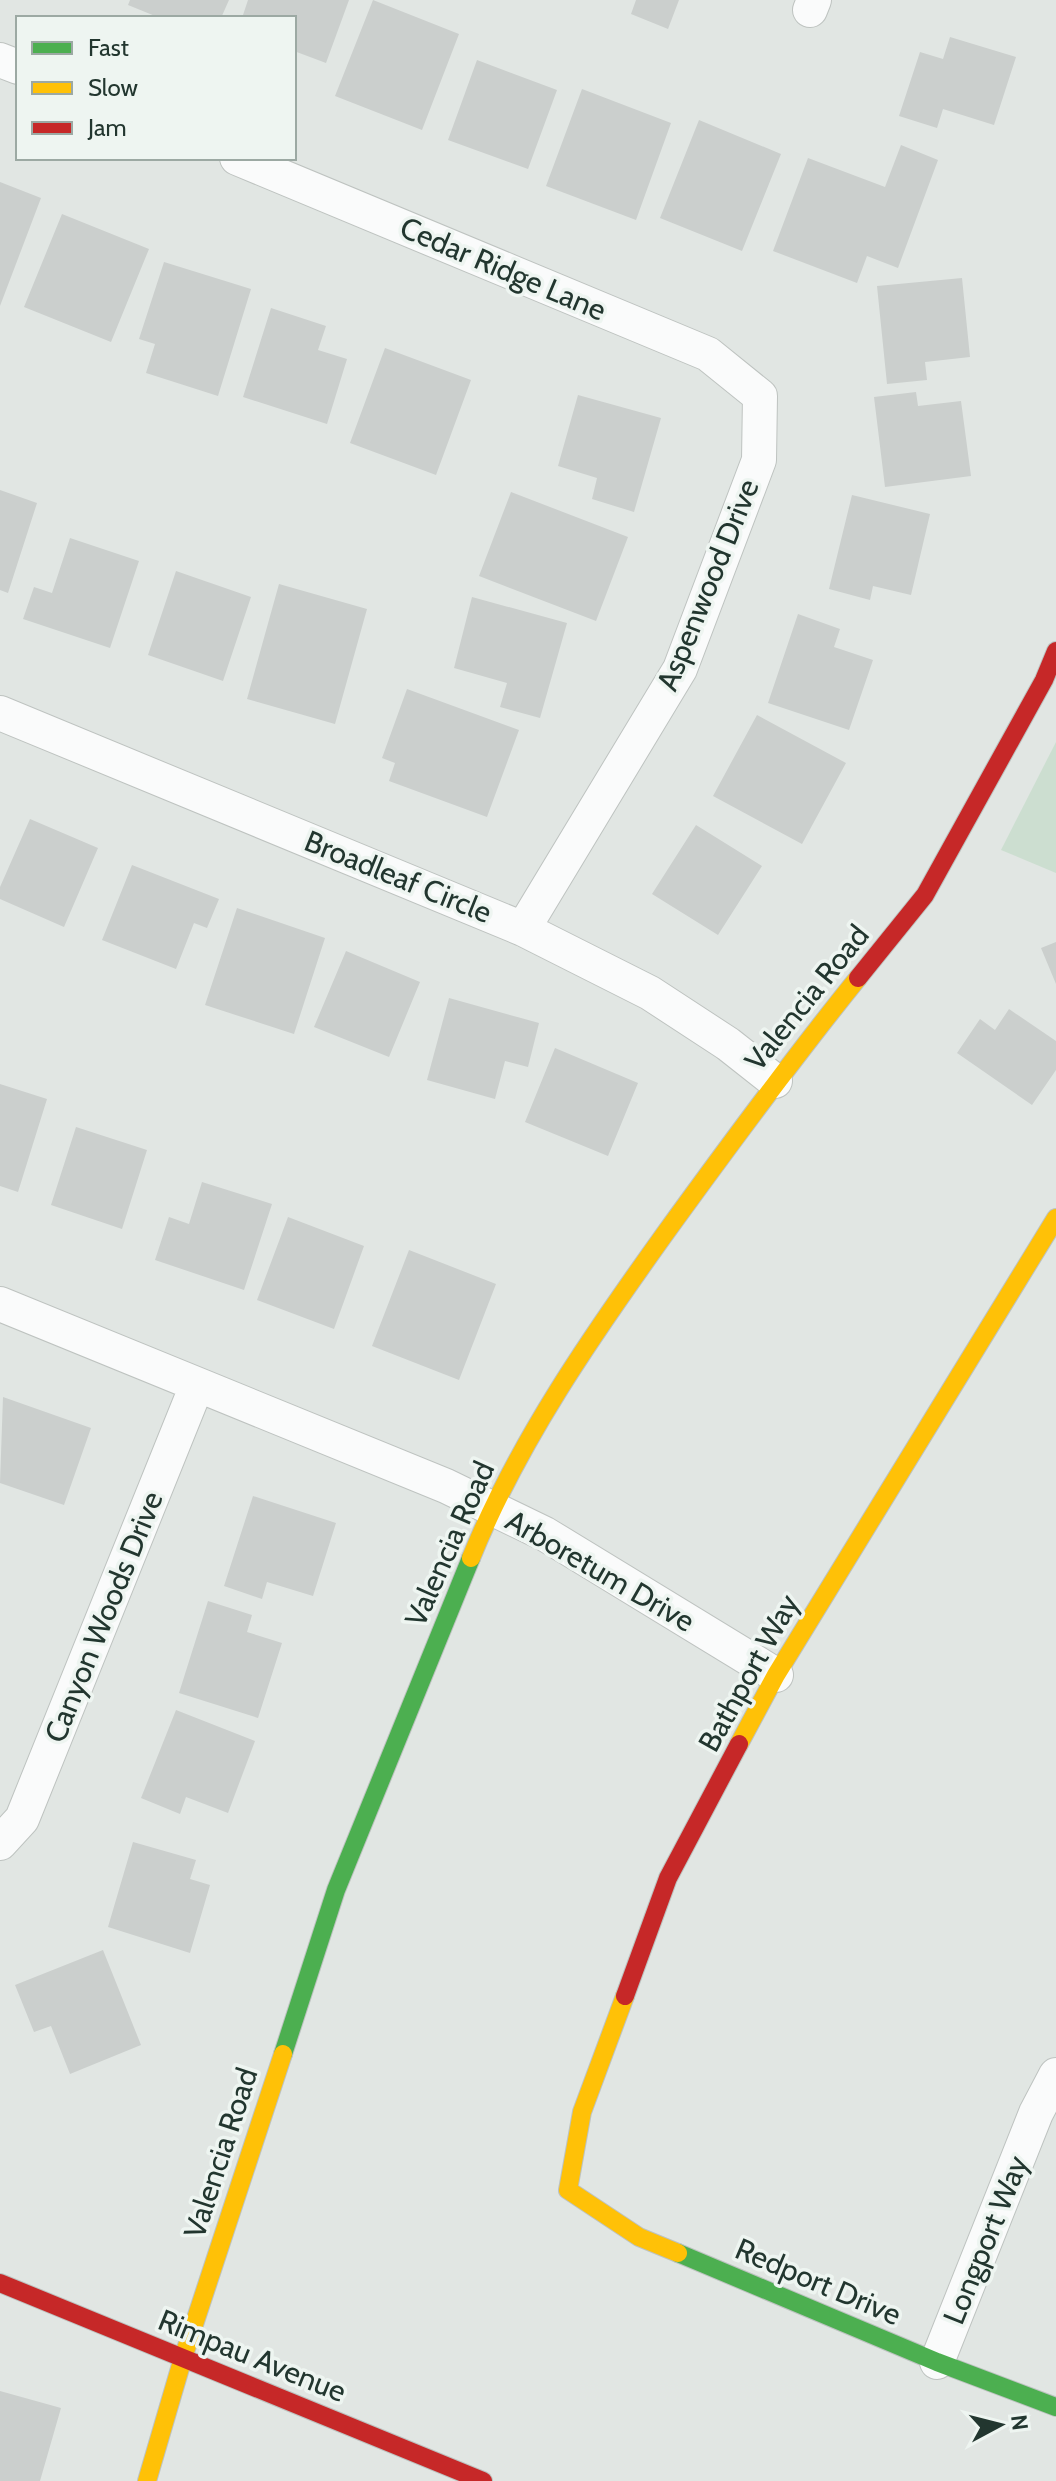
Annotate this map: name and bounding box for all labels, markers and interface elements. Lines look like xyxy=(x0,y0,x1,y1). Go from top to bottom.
legend xyxy=(16,16,296,160)
text: Fast xyxy=(88,33,129,62)
text: Slow xyxy=(88,73,138,102)
text: Jam xyxy=(87,113,126,142)
street label: Cedar Ridge Lane xyxy=(395,208,612,329)
street label: Aspenwood Drive xyxy=(648,474,767,696)
street label: Broadleaf Circle xyxy=(299,822,497,931)
street label: Valencia Road xyxy=(737,917,877,1078)
street label: Valencia Road xyxy=(397,1456,502,1632)
street label: Canyon Woods Drive xyxy=(36,1486,171,1748)
street label: Arboretum Drive xyxy=(499,1502,701,1640)
street label: Bathport Way xyxy=(690,1588,807,1758)
street label: Valencia Road xyxy=(176,2063,265,2243)
street label: Longport Way xyxy=(935,2150,1036,2330)
street label: Redport Drive xyxy=(730,2230,907,2333)
street label: Rimpau Avenue xyxy=(153,2301,351,2410)
north arrow xyxy=(960,2385,1040,2465)
text: N xyxy=(1005,2413,1034,2432)

